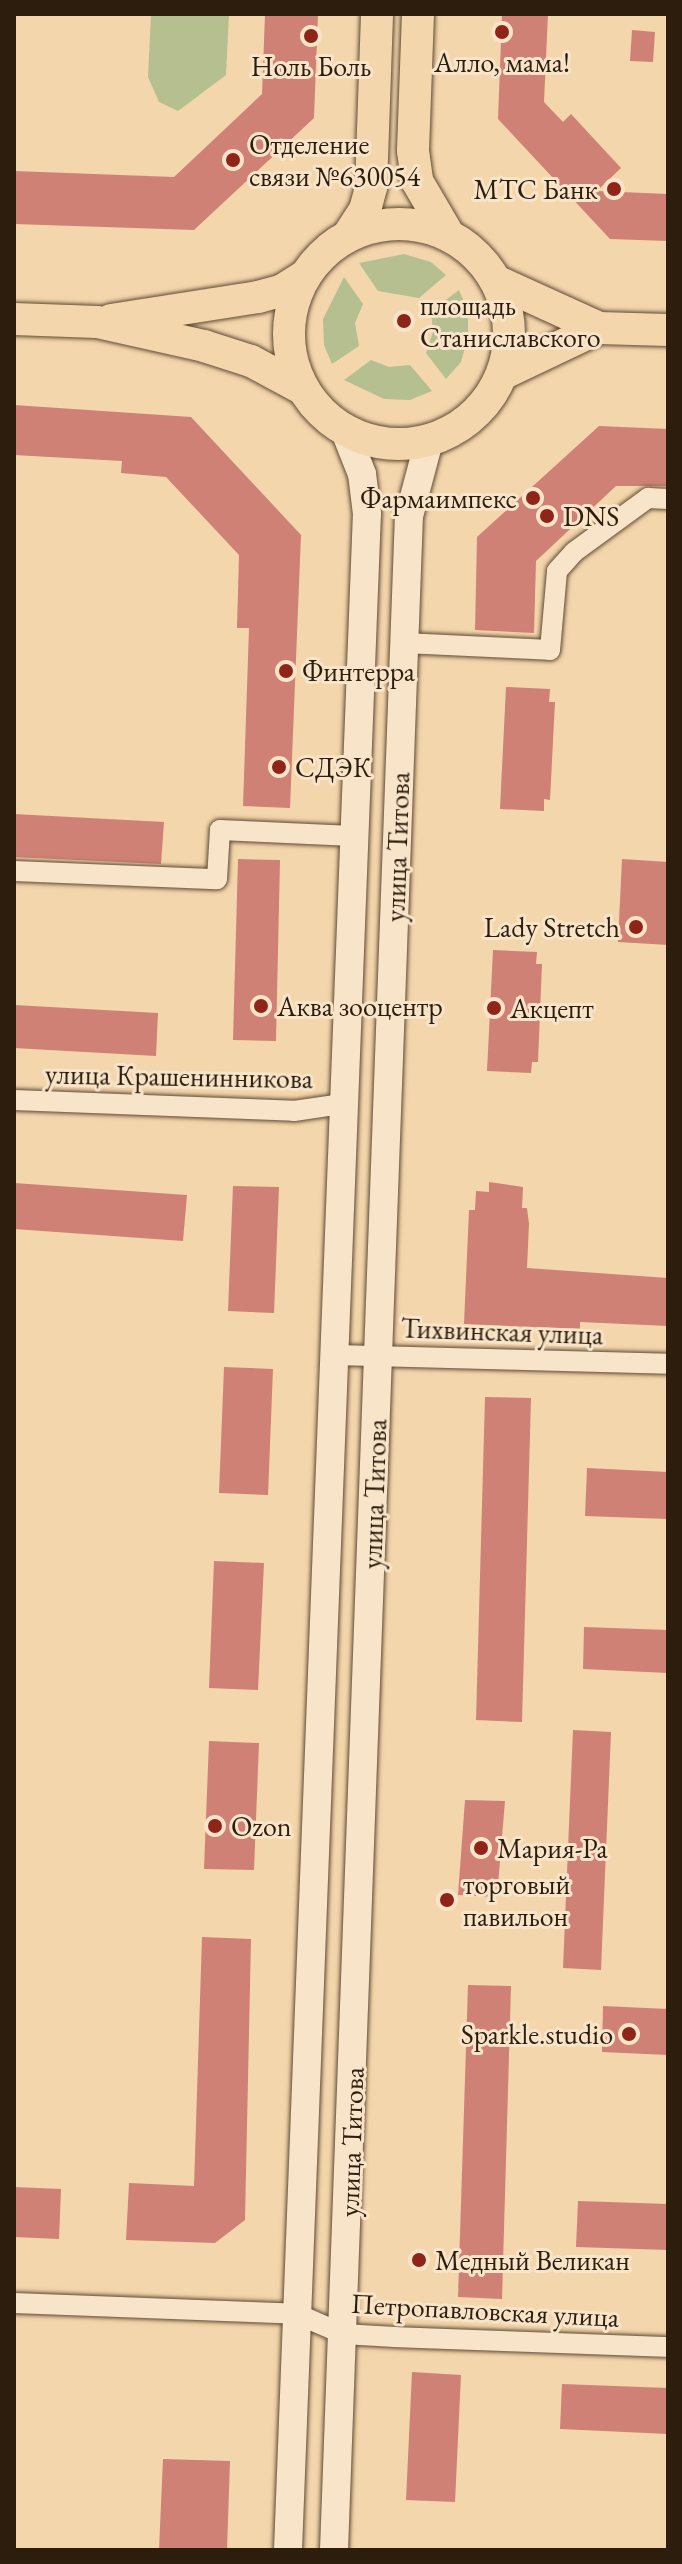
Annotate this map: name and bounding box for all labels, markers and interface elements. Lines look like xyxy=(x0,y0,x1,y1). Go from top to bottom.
marker: Алло, мама! xyxy=(493,23,511,41)
marker: Ноль Боль xyxy=(302,27,320,45)
place label: Алло, мама! xyxy=(434,45,570,79)
place label: Ноль Боль xyxy=(251,49,371,83)
place label: Отделение связи №630054 xyxy=(249,127,420,193)
marker: Отделение связи №630054 xyxy=(224,151,242,169)
place label: МТС Банк xyxy=(474,172,598,206)
marker: МТС Банк xyxy=(605,180,623,198)
place label: площадь Станиславского xyxy=(420,288,601,354)
marker: площадь Станиславского xyxy=(395,312,413,330)
place label: Фармаимпекс xyxy=(360,481,517,515)
marker: Фармаимпекс xyxy=(524,489,542,507)
place label: DNS xyxy=(563,499,619,533)
marker: DNS xyxy=(538,507,556,525)
place label: Финтерра xyxy=(302,654,415,688)
marker: Финтерра xyxy=(277,662,295,680)
place label: СДЭК xyxy=(295,750,371,784)
marker: СДЭК xyxy=(270,758,288,776)
street label: улица Титова xyxy=(378,771,416,923)
place label: Lady Stretch xyxy=(484,910,620,944)
marker: Lady Stretch xyxy=(627,918,645,936)
place label: Аква зооцентр xyxy=(277,989,443,1023)
place label: Акцепт xyxy=(510,991,594,1025)
marker: Аква зооцентр xyxy=(252,997,270,1015)
marker: Акцепт xyxy=(485,999,503,1017)
street label: улица Крашенинникова xyxy=(45,1057,313,1095)
street label: Тихвинская улица xyxy=(400,1311,604,1351)
street label: улица Титова xyxy=(355,1418,393,1570)
place label: Ozon xyxy=(231,1809,292,1843)
marker: Ozon xyxy=(206,1817,224,1835)
place label: Мария-Ра xyxy=(497,1831,608,1865)
marker: Мария-Ра xyxy=(472,1839,490,1857)
place label: торговый павильон xyxy=(463,1867,570,1933)
marker: торговый павильон xyxy=(438,1891,456,1909)
place label: Sparkle.studio xyxy=(461,2017,613,2051)
marker: Sparkle.studio xyxy=(620,2025,638,2043)
street label: улица Титова xyxy=(332,2066,370,2218)
place label: Медный Великан xyxy=(435,2243,630,2277)
marker: Медный Великан xyxy=(410,2251,428,2269)
street label: Петропавловская улица xyxy=(350,2286,620,2334)

